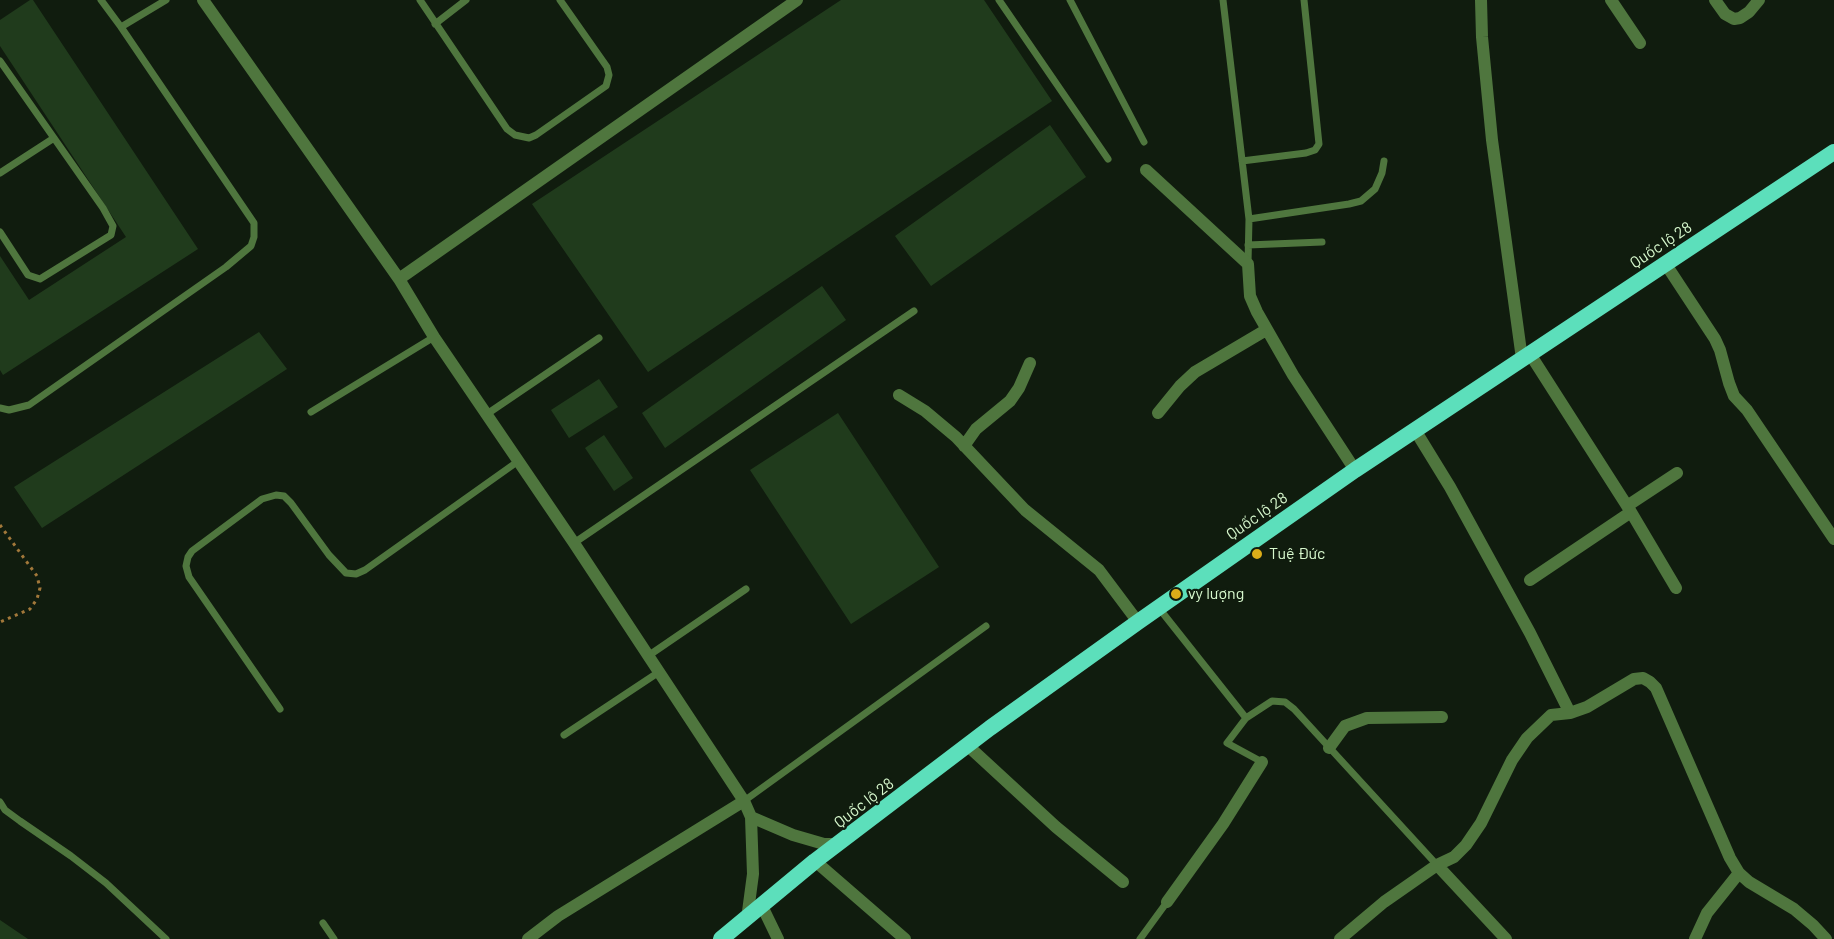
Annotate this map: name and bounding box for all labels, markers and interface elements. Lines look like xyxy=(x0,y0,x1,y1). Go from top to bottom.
street label: Quốc lộ 28 xyxy=(1627,217,1695,273)
street label: Quốc lộ 28 xyxy=(1223,488,1291,544)
place label: Tuệ Đức xyxy=(1269,544,1325,564)
marker: Tuệ Đức xyxy=(1250,547,1264,561)
place label: vy lượng xyxy=(1188,584,1244,604)
marker: vy lượng xyxy=(1169,587,1183,601)
street label: Quốc lộ 28 xyxy=(830,774,898,832)

